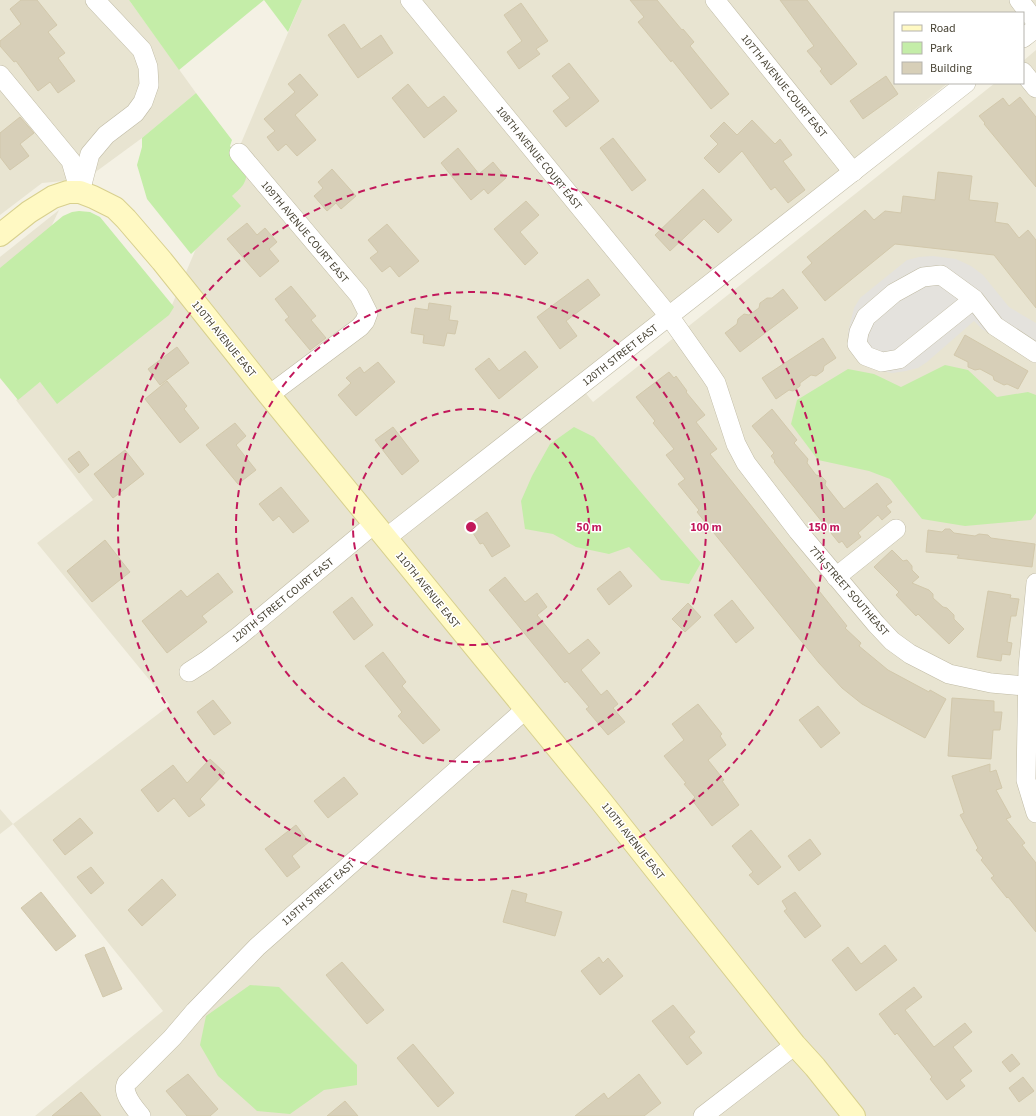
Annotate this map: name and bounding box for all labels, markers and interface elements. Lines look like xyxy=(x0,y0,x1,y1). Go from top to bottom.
legend xyxy=(894,12,1024,84)
text: Road xyxy=(930,20,956,37)
street label: 107TH AVENUE COURT EAST xyxy=(738,31,830,141)
text: Park xyxy=(930,40,952,57)
text: Building xyxy=(930,60,972,77)
street label: 108TH AVENUE COURT EAST xyxy=(493,103,585,213)
street label: 109TH AVENUE COURT EAST xyxy=(258,178,352,286)
street label: 110TH AVENUE EAST xyxy=(188,298,260,381)
street label: 120TH STREET EAST xyxy=(579,321,661,389)
text: 50 m xyxy=(576,519,602,536)
text: 100 m xyxy=(690,519,722,536)
text: 150 m xyxy=(808,519,840,536)
centre of rings xyxy=(464,520,478,534)
street label: 7TH STREET SOUTHEAST xyxy=(806,543,892,639)
street label: 110TH AVENUE EAST xyxy=(392,549,464,632)
street label: 120TH STREET COURT EAST xyxy=(229,554,337,646)
street label: 110TH AVENUE EAST xyxy=(598,799,668,883)
street label: 119TH STREET EAST xyxy=(278,857,358,929)

